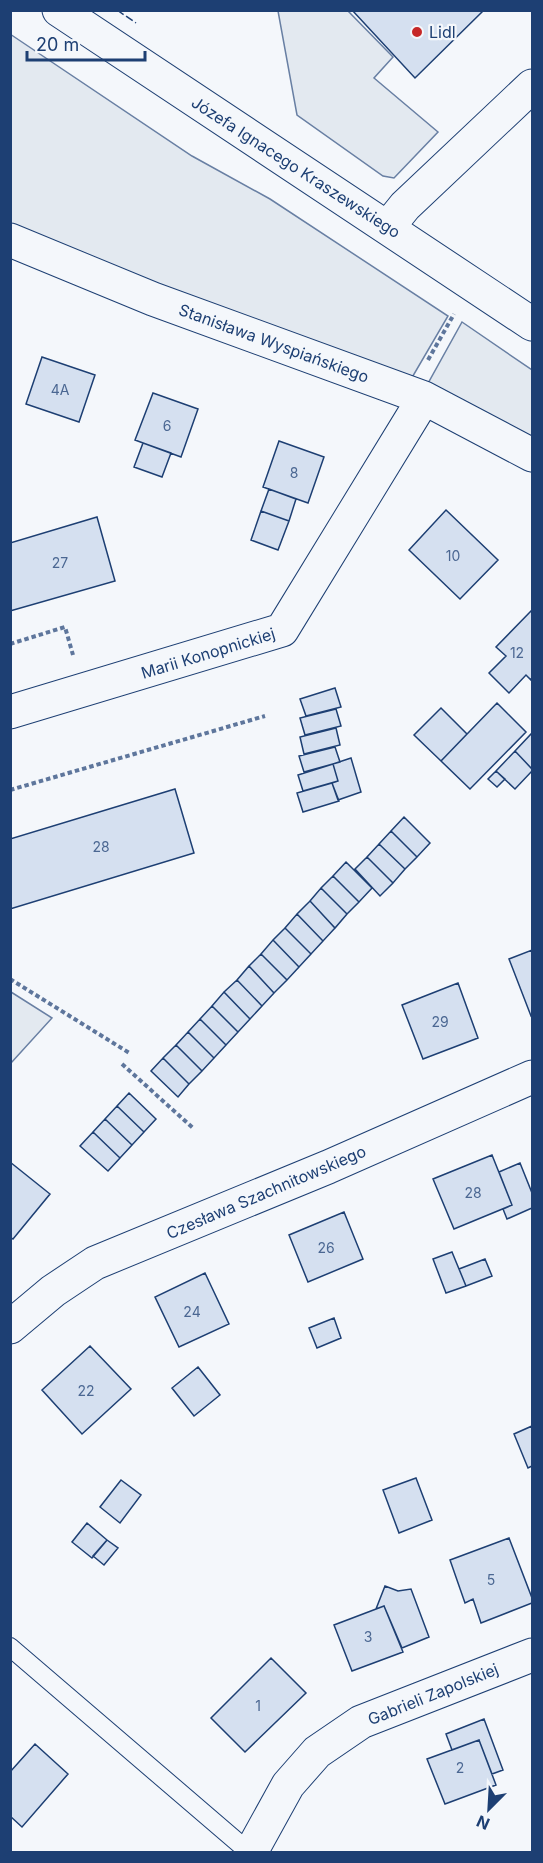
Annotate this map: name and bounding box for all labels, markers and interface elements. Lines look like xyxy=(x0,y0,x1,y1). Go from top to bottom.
place label: Lidl xyxy=(429,22,456,42)
scale bar xyxy=(27,24,146,62)
marker: Lidl xyxy=(410,25,424,39)
text: 20 m xyxy=(36,34,79,55)
street label: Józefa Ignacego Kraszewskiego xyxy=(188,92,404,242)
street label: Stanisława Wyspiańskiego xyxy=(176,299,372,387)
house number: 4A xyxy=(51,381,70,398)
house number: 6 xyxy=(163,417,171,434)
house number: 8 xyxy=(290,464,298,481)
house number: 10 xyxy=(446,547,460,564)
house number: 27 xyxy=(52,554,68,571)
street label: Marii Konopnickiej xyxy=(139,623,277,683)
house number: 12 xyxy=(510,644,524,661)
house number: 28 xyxy=(92,838,110,855)
house number: 29 xyxy=(431,1013,449,1030)
street label: Czesława Szachnitowskiego xyxy=(163,1141,369,1243)
house number: 28 xyxy=(464,1184,482,1201)
house number: 26 xyxy=(317,1239,335,1256)
house number: 24 xyxy=(183,1303,201,1320)
house number: 22 xyxy=(77,1382,95,1399)
house number: 5 xyxy=(487,1571,495,1588)
house number: 3 xyxy=(364,1628,372,1645)
street label: Gabrieli Zapolskiej xyxy=(365,1659,501,1729)
house number: 1 xyxy=(255,1697,261,1714)
house number: 2 xyxy=(456,1759,464,1776)
north arrow xyxy=(459,1779,519,1839)
text: N xyxy=(473,1811,493,1834)

